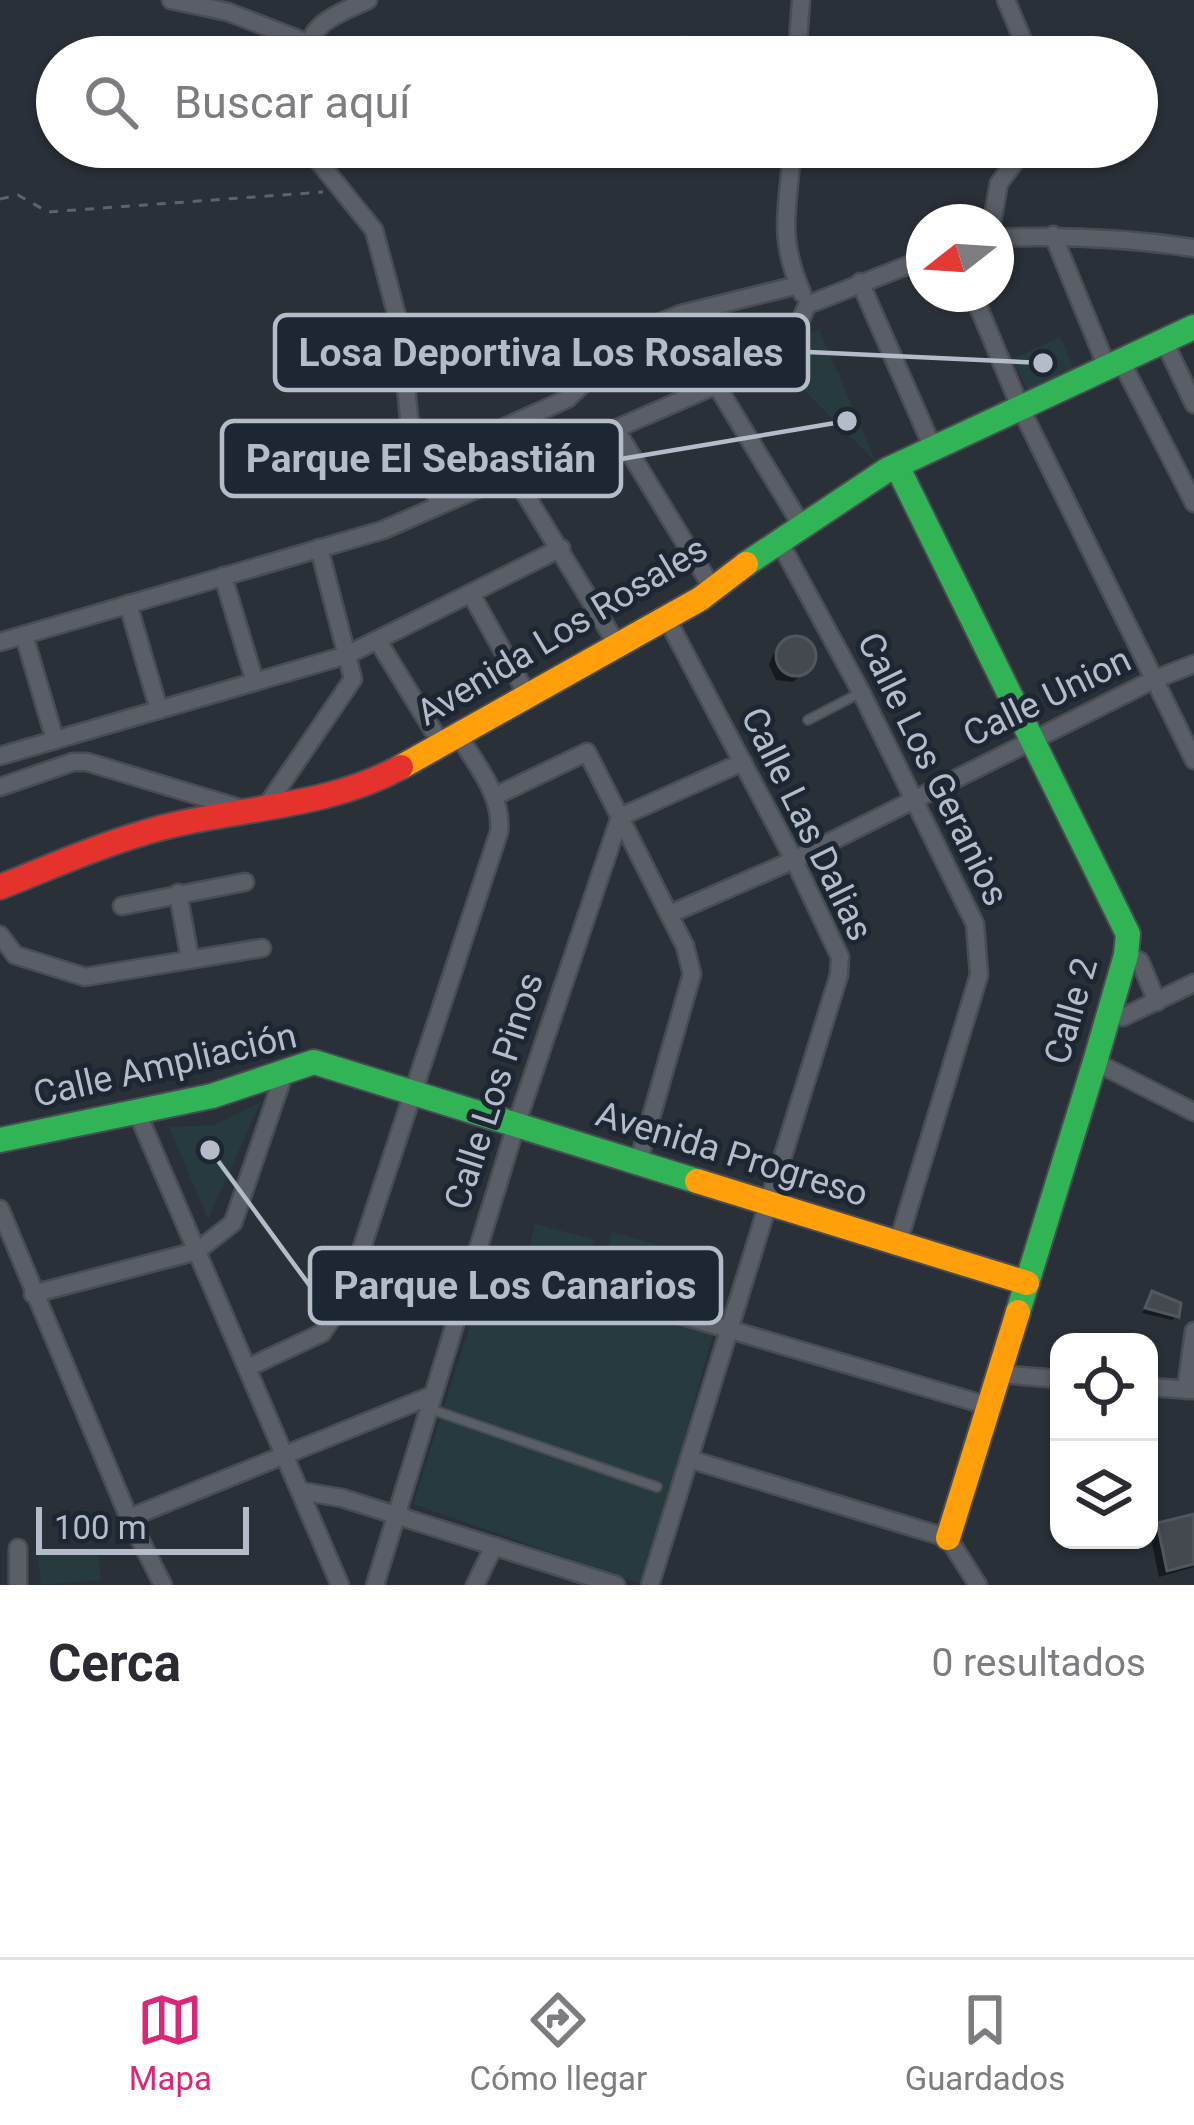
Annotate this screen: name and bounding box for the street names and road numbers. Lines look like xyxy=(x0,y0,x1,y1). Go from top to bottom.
street label: Avenida Los Rosales xyxy=(409,528,715,734)
street label: Calle Los Geranios xyxy=(849,626,1017,912)
street label: Calle Union xyxy=(956,638,1138,756)
street label: Calle Las Dalias xyxy=(732,701,882,947)
street label: Calle 2 xyxy=(1036,953,1106,1069)
street label: Calle Los Pinos xyxy=(436,967,552,1215)
street label: Calle Ampliación xyxy=(29,1014,301,1116)
street label: Avenida Progreso xyxy=(591,1093,873,1215)

